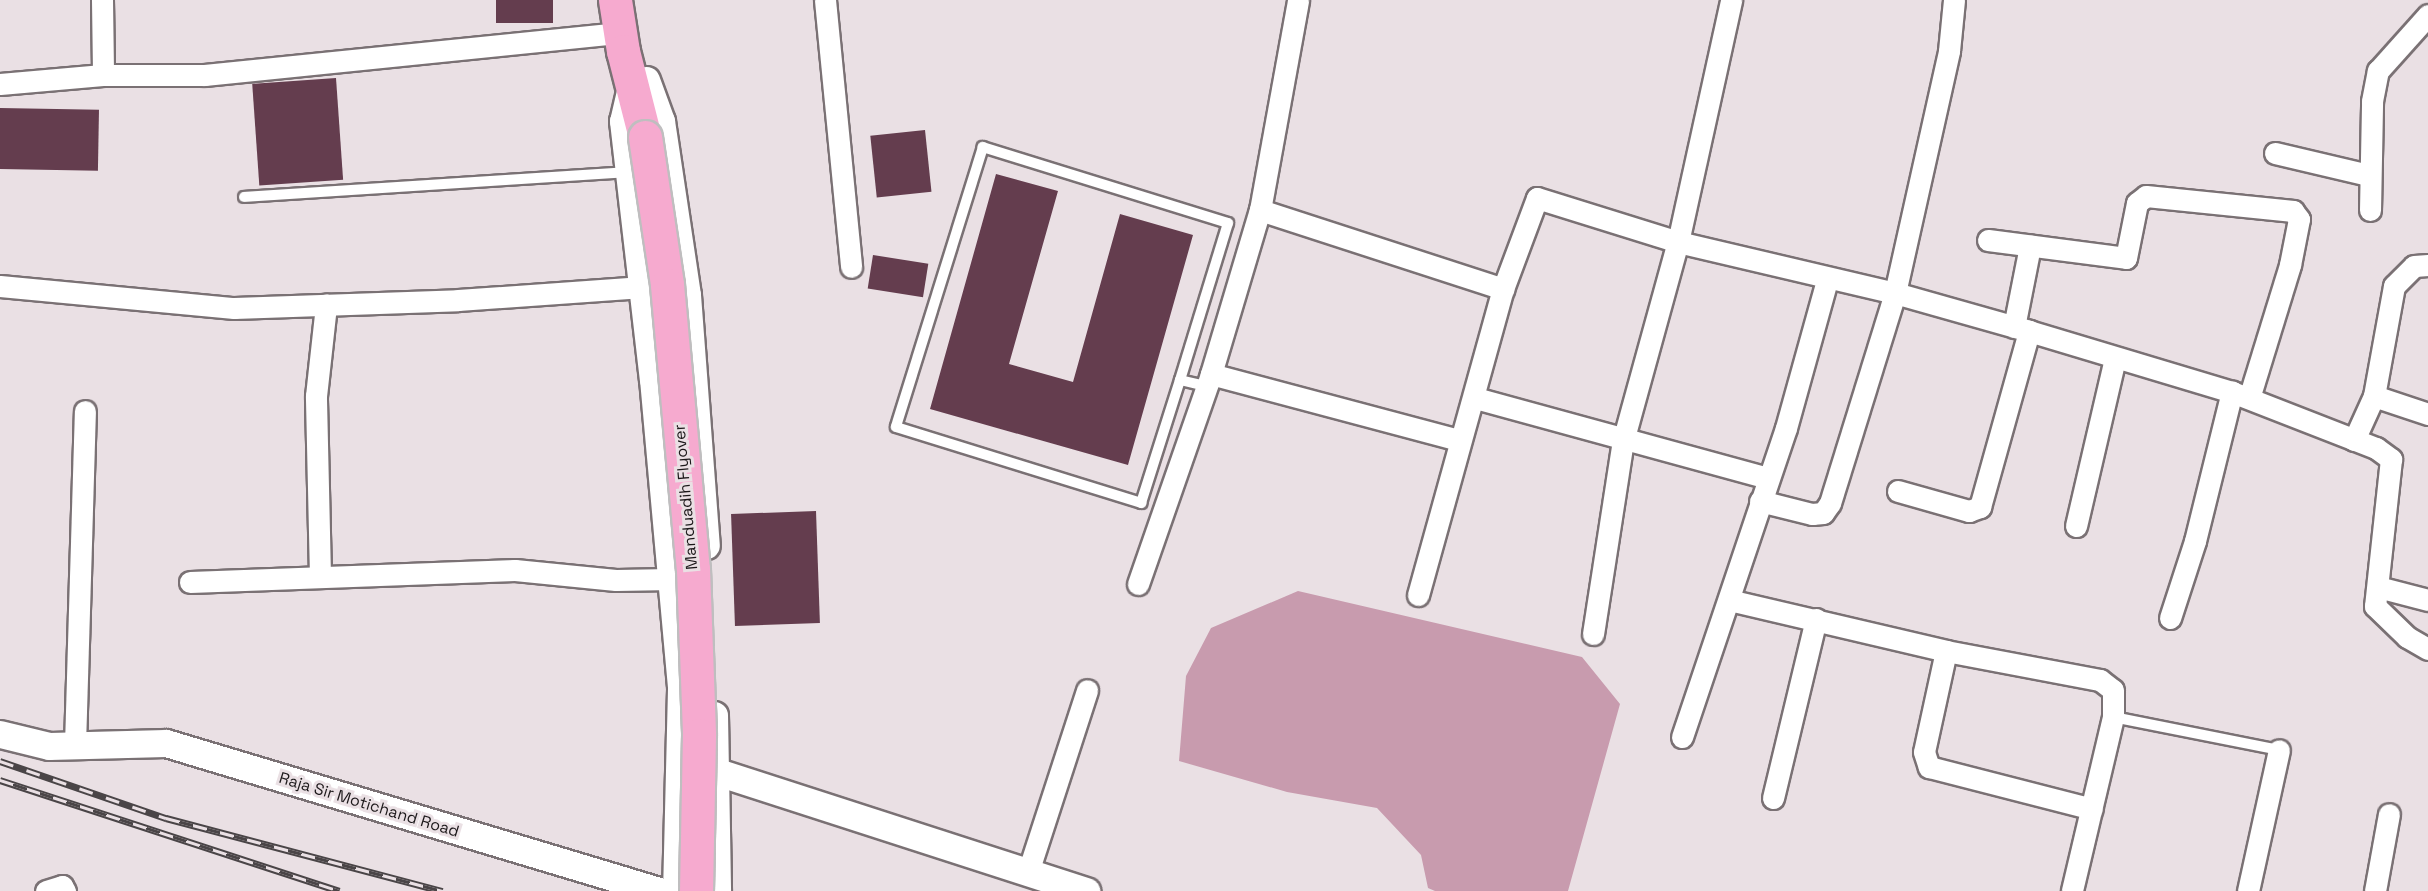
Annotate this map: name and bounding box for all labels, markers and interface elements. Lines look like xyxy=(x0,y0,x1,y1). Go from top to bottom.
street label: Manduadih Flyover xyxy=(670,424,702,570)
street label: Raja Sir Motichand Road xyxy=(277,768,461,842)

